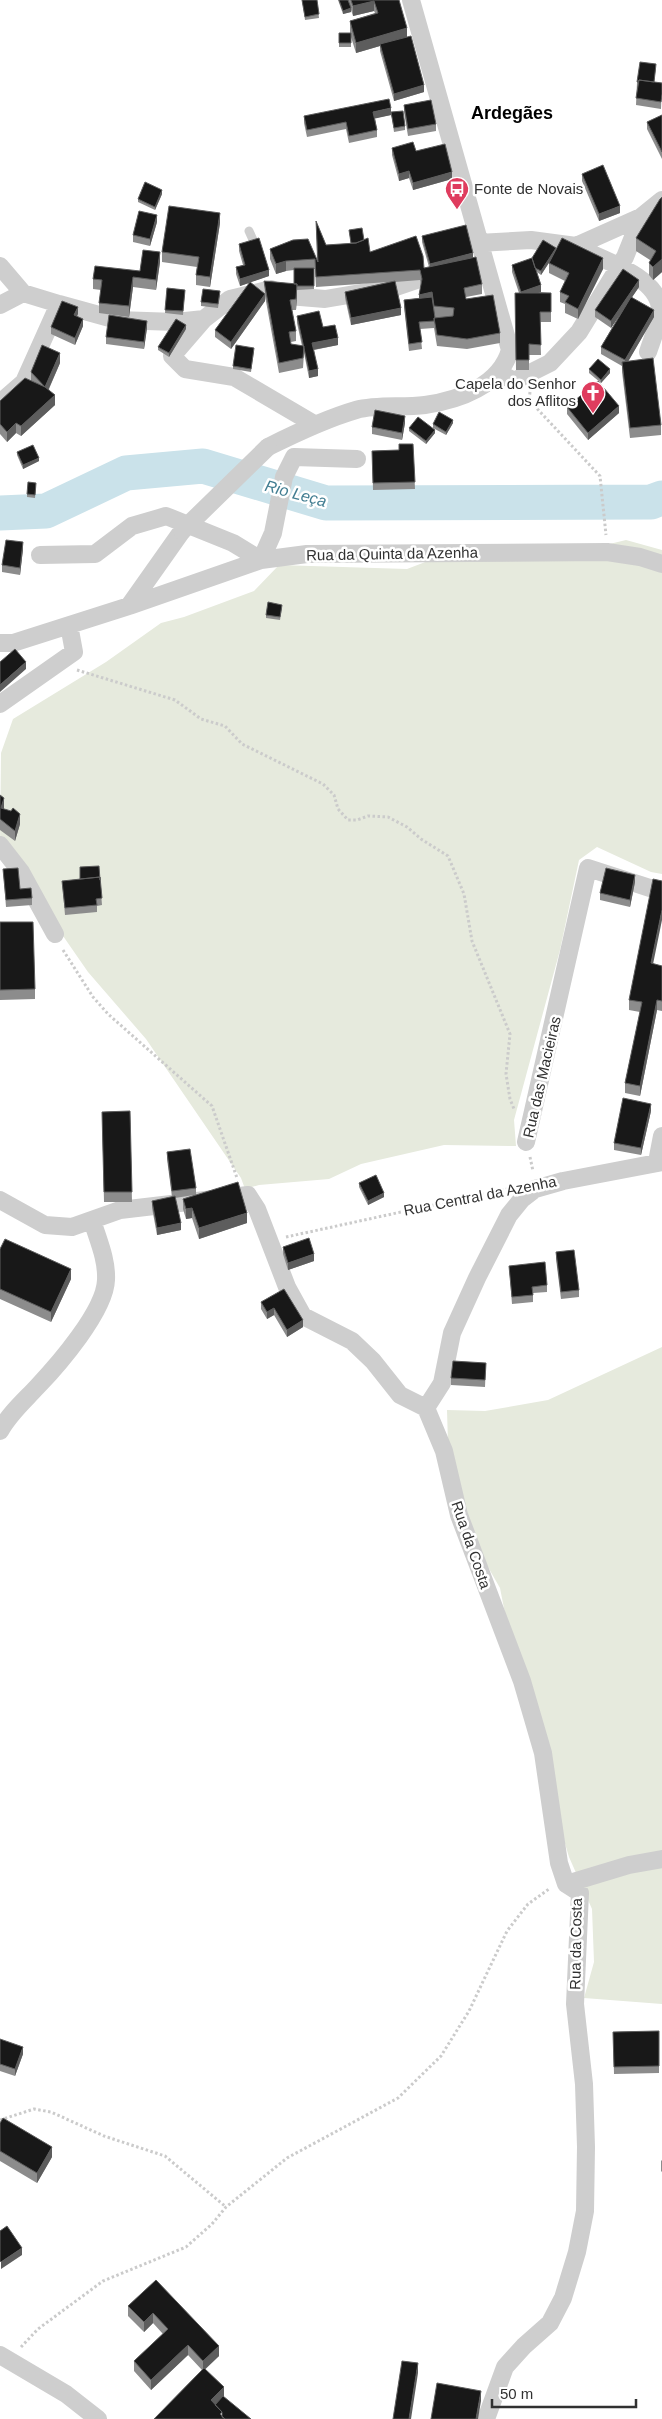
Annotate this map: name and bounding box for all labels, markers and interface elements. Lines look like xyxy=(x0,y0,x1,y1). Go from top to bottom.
district label: Ardegães xyxy=(471,103,553,123)
bus stop icon: Fonte de Novais xyxy=(444,176,470,210)
place label: Fonte de Novais xyxy=(474,180,583,197)
place label: Capela do Senhor dos Aflitos xyxy=(455,375,576,409)
church icon: Capela do Senhor dos Aflitos xyxy=(580,380,606,414)
water label: Rio Leça xyxy=(263,477,329,510)
street label: Rua da Quinta da Azenha xyxy=(306,543,479,563)
street label: Rua das Macieiras xyxy=(519,1014,564,1139)
street label: Rua Central da Azenha xyxy=(402,1172,558,1219)
street label: Rua da Costa xyxy=(449,1499,495,1592)
street label: Rua da Costa xyxy=(566,1897,585,1990)
scale bar xyxy=(492,2376,636,2408)
text: 50 m xyxy=(500,2385,533,2402)

